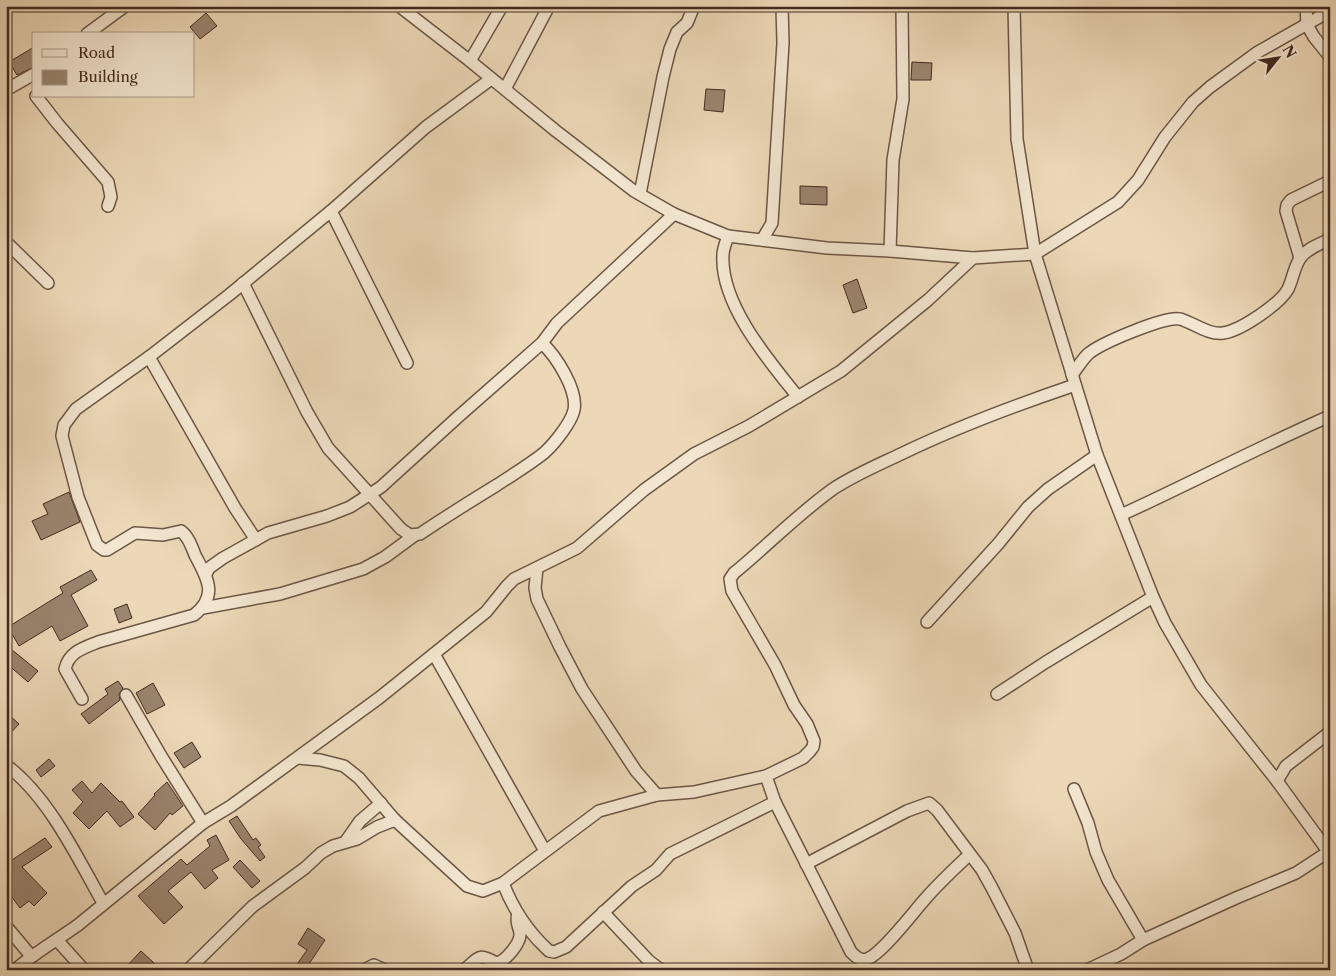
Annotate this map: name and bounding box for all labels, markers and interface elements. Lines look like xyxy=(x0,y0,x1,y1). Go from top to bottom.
legend xyxy=(32,32,195,98)
north arrow xyxy=(1254,32,1304,82)
text: N xyxy=(1278,42,1300,61)
text: Road xyxy=(78,43,115,62)
text: Building xyxy=(78,67,138,86)

